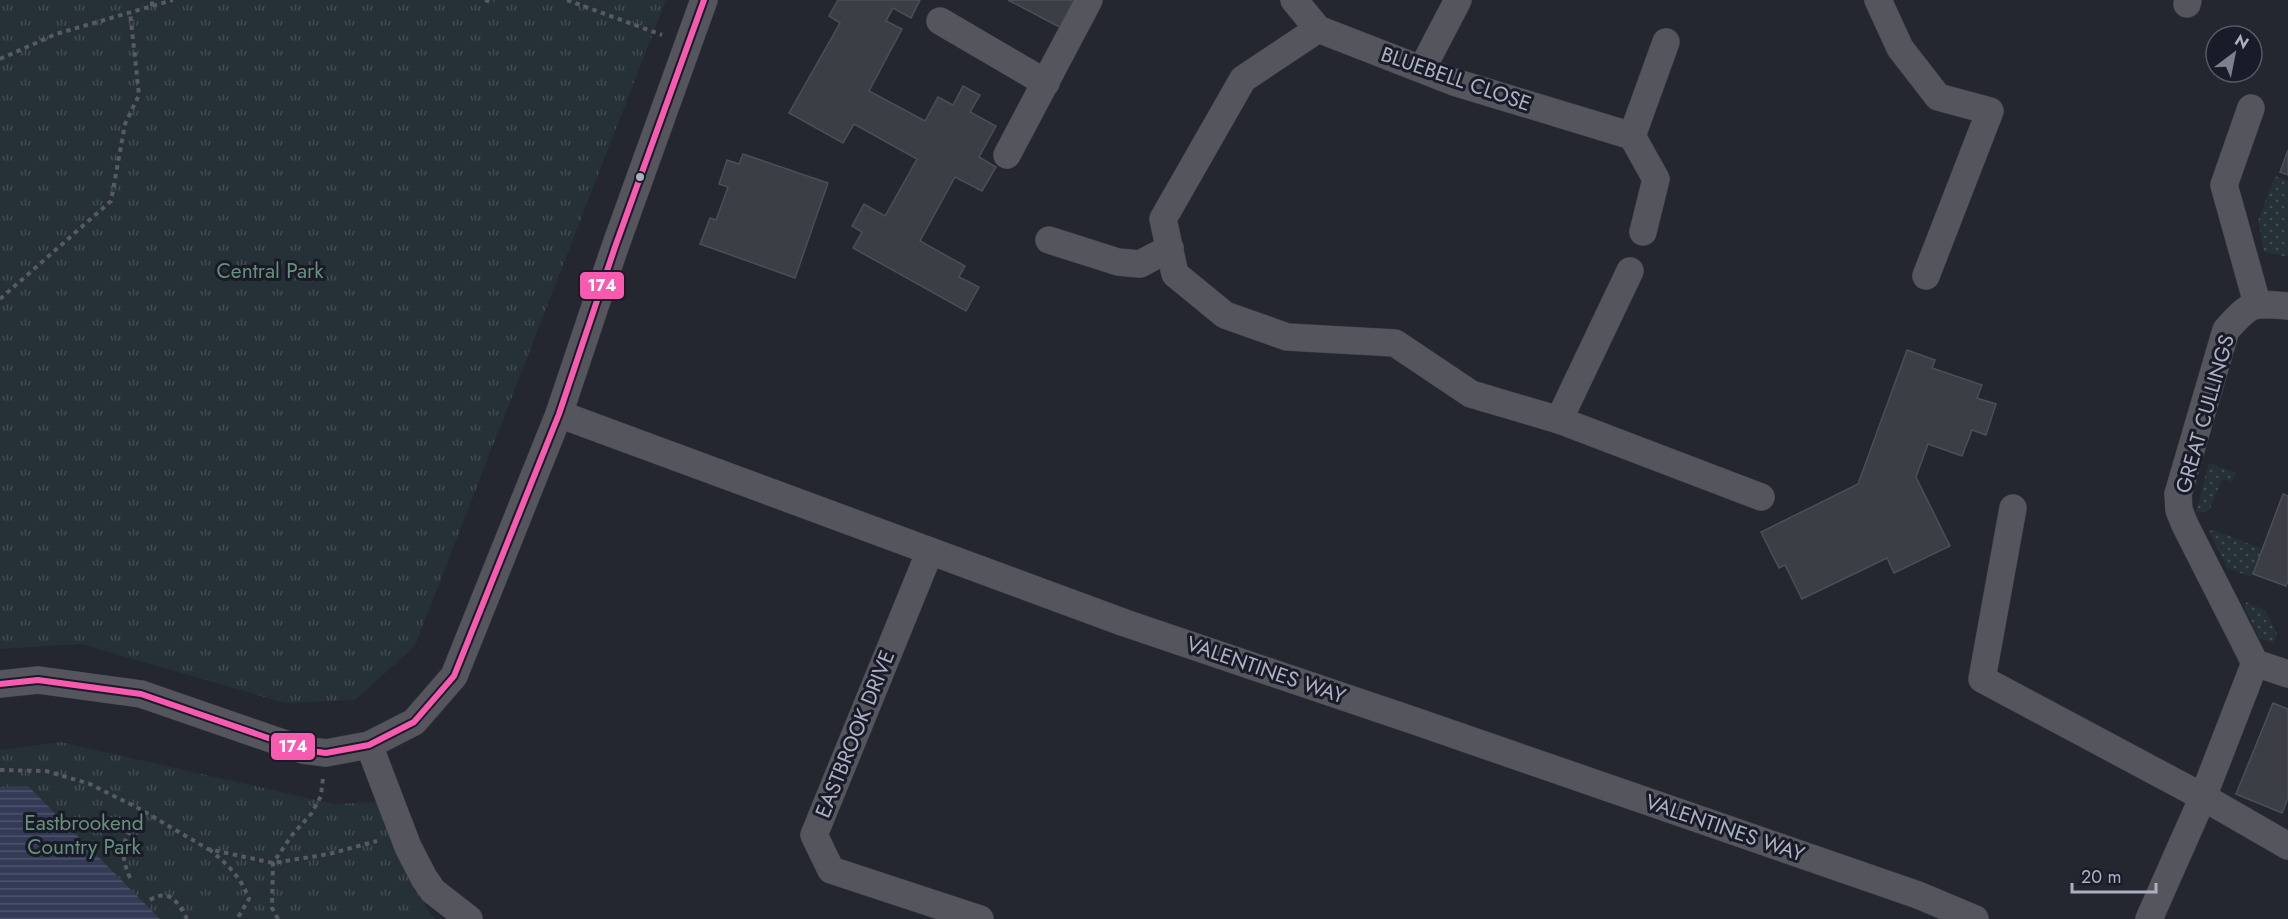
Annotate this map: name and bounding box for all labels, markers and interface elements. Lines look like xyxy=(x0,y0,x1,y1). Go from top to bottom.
north arrow xyxy=(2204,24,2264,84)
text: N xyxy=(2230,29,2253,55)
street label: BLUEBELL CLOSE xyxy=(1377,39,1535,119)
unlabelled marker xyxy=(634,171,646,183)
park label: Central Park xyxy=(216,256,324,286)
line badge: 174 xyxy=(579,271,625,300)
text: 174 xyxy=(588,274,616,297)
street label: GREAT CULLINGS xyxy=(2168,331,2242,497)
street label: VALENTINES WAY xyxy=(1182,629,1350,711)
street label: EASTBROOK DRIVE xyxy=(808,646,902,822)
line badge: 174 xyxy=(270,732,316,761)
text: 174 xyxy=(279,735,307,758)
street label: VALENTINES WAY xyxy=(1641,787,1809,869)
park label: Eastbrookend Country Park xyxy=(24,808,144,862)
scale bar xyxy=(2072,856,2156,894)
text: 20 m xyxy=(2081,864,2121,890)

